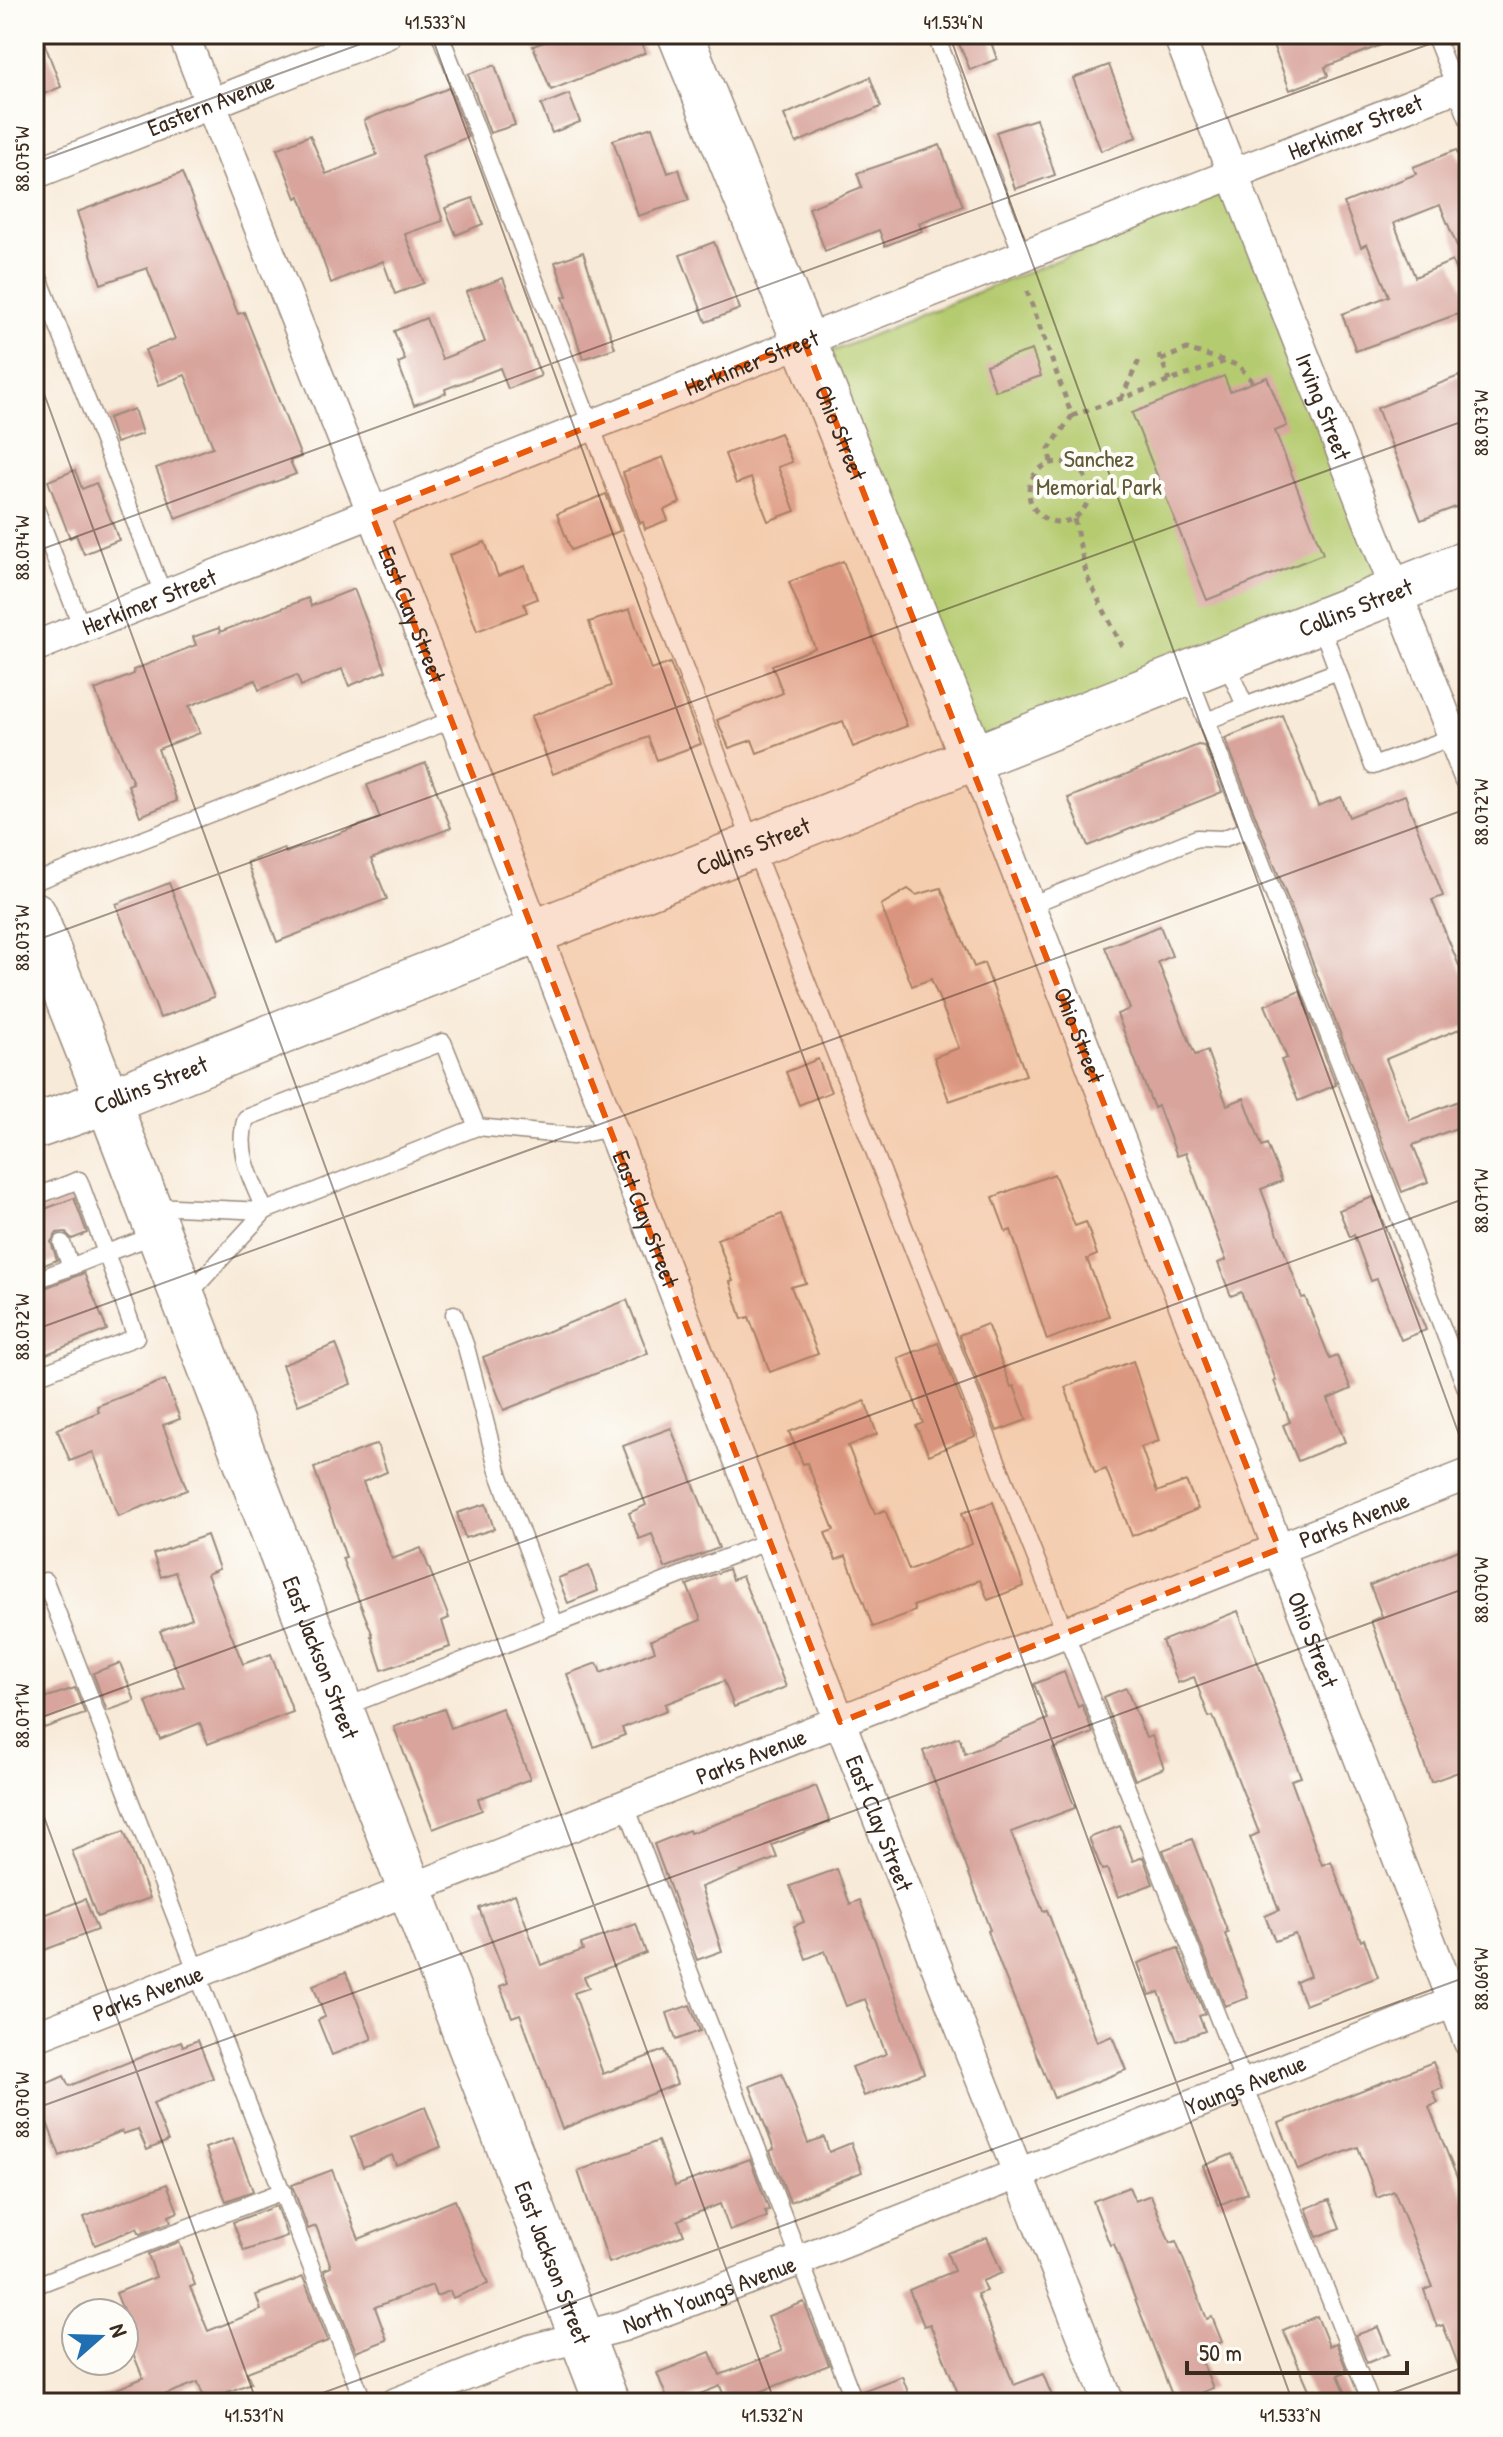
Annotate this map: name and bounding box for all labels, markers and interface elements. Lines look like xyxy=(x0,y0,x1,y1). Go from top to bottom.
text: 41.533°N xyxy=(405,8,465,35)
text: 41.534°N xyxy=(923,8,983,35)
street label: Eastern Avenue xyxy=(143,64,279,143)
street label: Herkimer Street xyxy=(1283,85,1428,167)
text: 88.075°W xyxy=(8,125,35,192)
street label: Herkimer Street xyxy=(680,321,824,403)
street label: Irving Street xyxy=(1288,348,1360,466)
street label: Ohio Street xyxy=(808,380,875,486)
text: 88.073°W xyxy=(1467,389,1494,456)
park label: Sanchez Memorial Park xyxy=(1036,442,1162,502)
text: 88.074°W xyxy=(8,515,35,580)
street label: East Clay Street xyxy=(371,542,454,688)
street label: Herkimer Street xyxy=(77,560,222,642)
street label: Collins Street xyxy=(1294,570,1418,644)
text: 88.072°W xyxy=(1467,778,1494,845)
street label: Collins Street xyxy=(691,808,815,883)
text: 88.073°W xyxy=(8,904,35,971)
street label: Ohio Street xyxy=(1047,983,1113,1088)
street label: Collins Street xyxy=(89,1047,213,1121)
street label: East Clay Street xyxy=(606,1146,687,1292)
text: 88.071°W xyxy=(1467,1168,1494,1233)
text: 88.072°W xyxy=(8,1293,35,1360)
street label: Parks Avenue xyxy=(1294,1483,1414,1555)
text: 88.070°W xyxy=(1467,1556,1494,1623)
street label: East Jackson Street xyxy=(276,1572,367,1744)
street label: Ohio Street xyxy=(1280,1587,1347,1693)
text: 88.071°W xyxy=(8,1683,35,1748)
street label: Parks Avenue xyxy=(691,1720,811,1792)
street label: East Clay Street xyxy=(839,1750,921,1896)
text: 88.069°W xyxy=(1467,1947,1494,2010)
street label: Parks Avenue xyxy=(88,1956,208,2028)
street label: Youngs Avenue xyxy=(1181,2046,1311,2122)
text: 88.070°W xyxy=(8,2071,35,2138)
street label: East Jackson Street xyxy=(507,2177,599,2349)
street label: North Youngs Avenue xyxy=(618,2247,801,2341)
north arrow xyxy=(60,2297,140,2377)
text: N xyxy=(103,2320,135,2341)
scale bar xyxy=(1187,2325,1407,2375)
text: 50 m xyxy=(1199,2336,1242,2368)
text: 41.531°N xyxy=(225,2401,284,2428)
text: 41.532°N xyxy=(741,2401,803,2428)
text: 41.533°N xyxy=(1260,2401,1320,2428)

